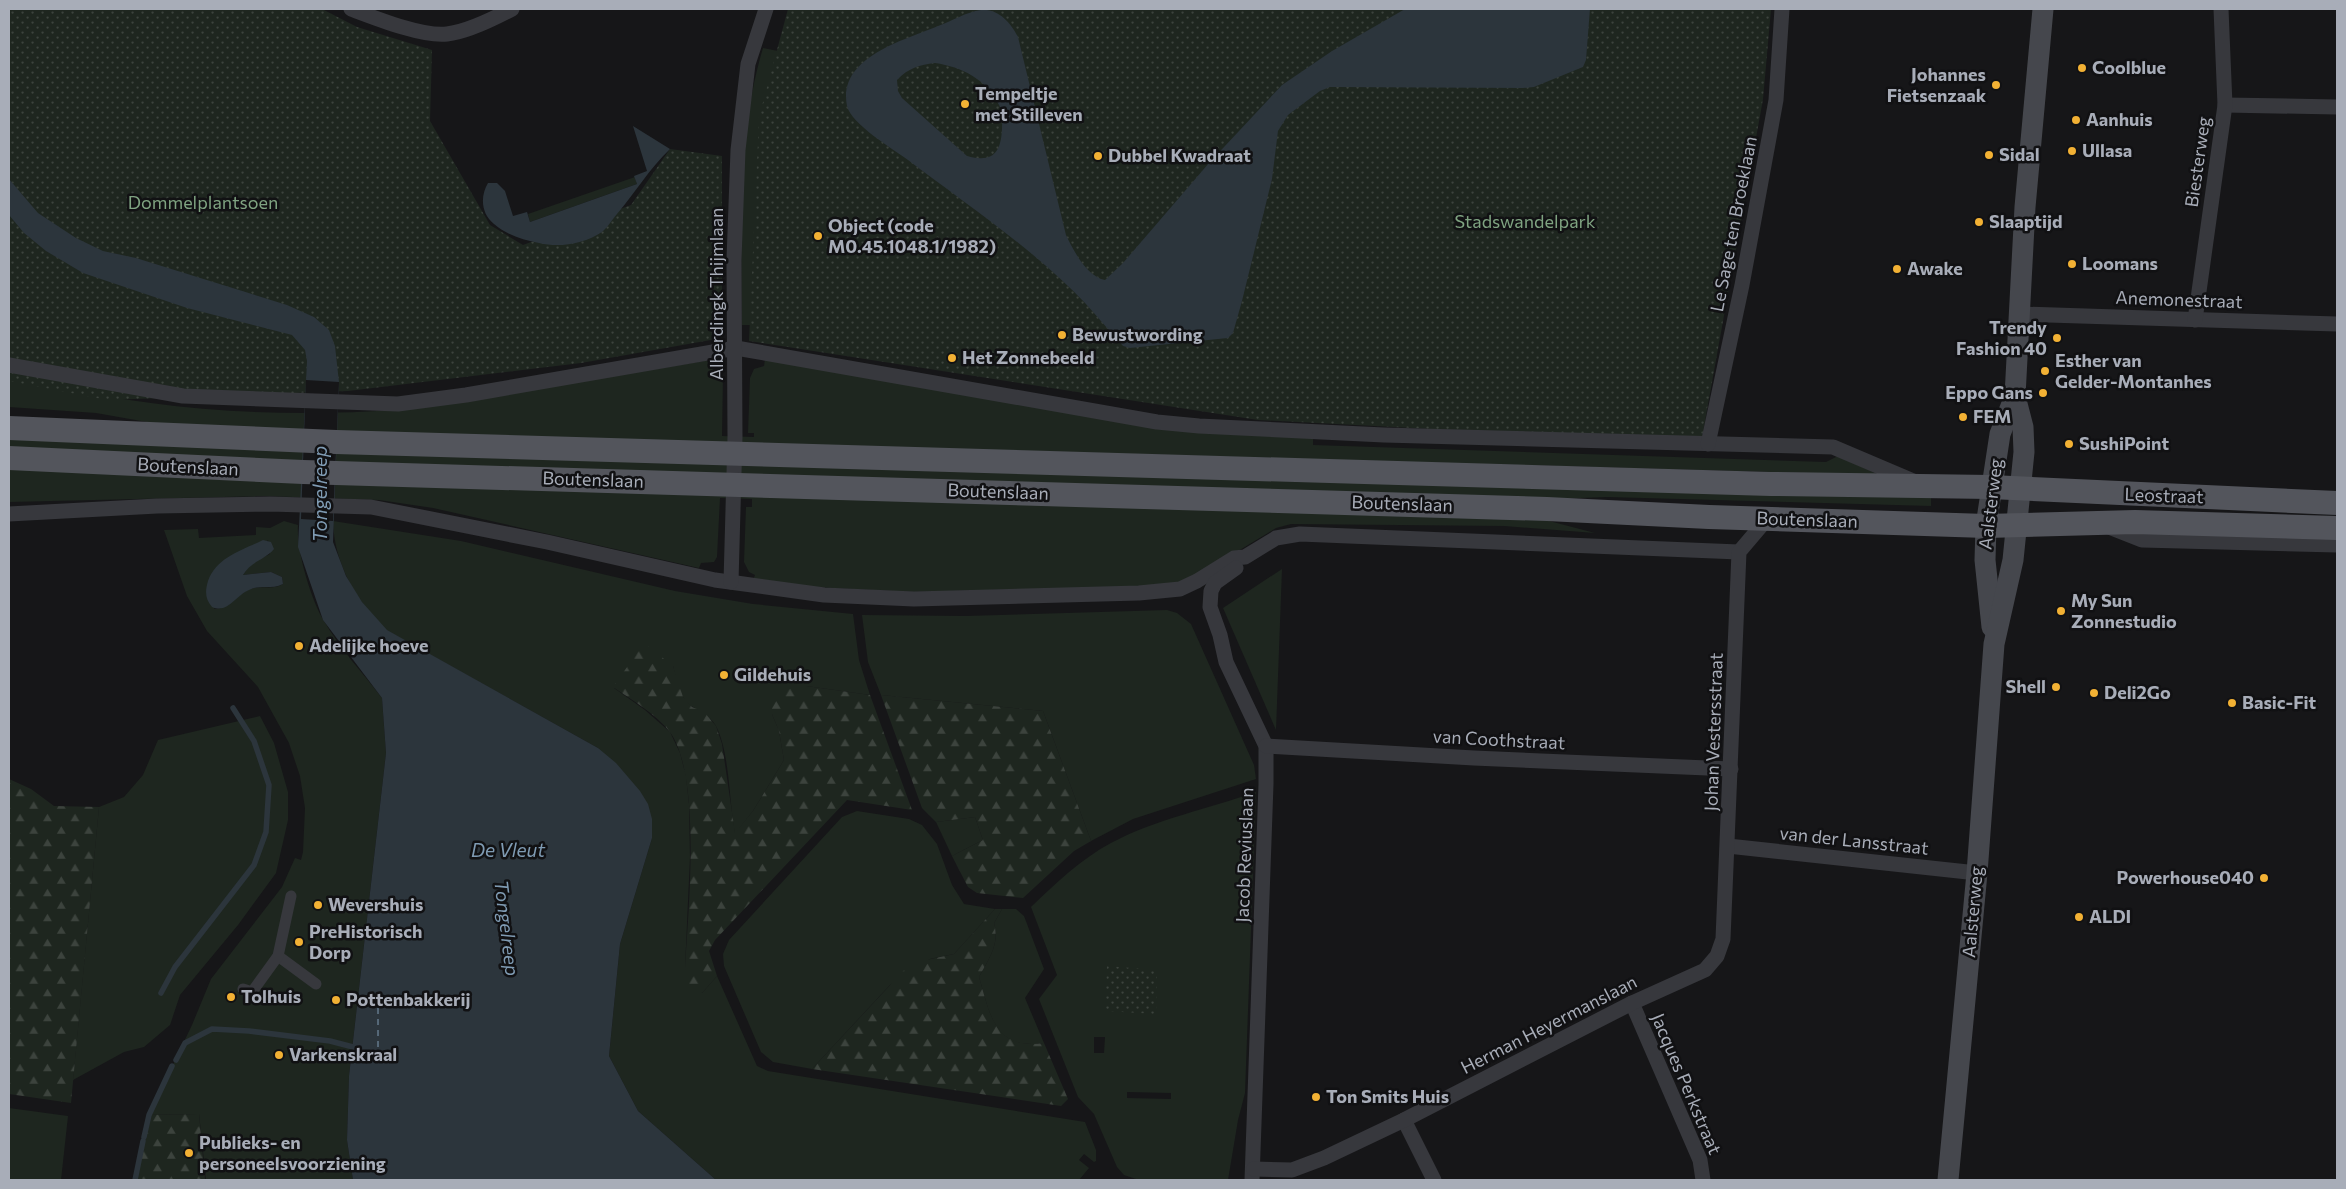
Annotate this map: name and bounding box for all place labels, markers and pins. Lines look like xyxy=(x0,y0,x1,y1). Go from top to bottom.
place label: Coolblue xyxy=(2092,56,2166,78)
marker: Coolblue xyxy=(2076,62,2088,74)
place label: Johannes Fietsenzaak xyxy=(1887,63,1987,106)
marker: Johannes Fietsenzaak xyxy=(1990,79,2002,91)
place label: Tempeltje met Stilleven xyxy=(975,82,1083,125)
marker: Tempeltje met Stilleven xyxy=(959,98,971,110)
place label: Aanhuis xyxy=(2086,108,2153,130)
marker: Aanhuis xyxy=(2070,114,2082,126)
place label: Ullasa xyxy=(2082,139,2132,161)
place label: Sidal xyxy=(1999,143,2040,165)
place label: Dubbel Kwadraat xyxy=(1108,144,1251,166)
marker: Ullasa xyxy=(2066,145,2078,157)
marker: Sidal xyxy=(1983,149,1995,161)
marker: Dubbel Kwadraat xyxy=(1092,150,1104,162)
place label: Slaaptijd xyxy=(1989,210,2062,232)
place label: Object (code M0.45.1048.1/1982) xyxy=(828,214,996,257)
marker: Slaaptijd xyxy=(1973,216,1985,228)
marker: Object (code M0.45.1048.1/1982) xyxy=(812,230,824,242)
place label: Loomans xyxy=(2082,252,2158,274)
place label: Awake xyxy=(1907,257,1963,279)
marker: Loomans xyxy=(2066,258,2078,270)
marker: Awake xyxy=(1891,263,1903,275)
place label: Trendy Fashion 40 xyxy=(1956,316,2047,359)
place label: Bewustwording xyxy=(1072,323,1203,345)
marker: Bewustwording xyxy=(1056,329,1068,341)
marker: Trendy Fashion 40 xyxy=(2051,332,2063,344)
place label: Het Zonnebeeld xyxy=(962,346,1094,368)
place label: Esther van Gelder-Montanhes xyxy=(2055,349,2212,392)
marker: Het Zonnebeeld xyxy=(946,352,958,364)
marker: Esther van Gelder-Montanhes xyxy=(2039,365,2051,377)
place label: Eppo Gans xyxy=(1945,381,2033,403)
marker: Eppo Gans xyxy=(2037,387,2049,399)
place label: FEM xyxy=(1973,405,2011,427)
marker: FEM xyxy=(1957,411,1969,423)
place label: SushiPoint xyxy=(2079,432,2170,454)
marker: SushiPoint xyxy=(2063,438,2075,450)
place label: My Sun Zonnestudio xyxy=(2071,589,2177,632)
marker: My Sun Zonnestudio xyxy=(2055,605,2067,617)
place label: Adelijke hoeve xyxy=(309,634,428,656)
marker: Adelijke hoeve xyxy=(293,640,305,652)
place label: Gildehuis xyxy=(734,663,811,685)
marker: Gildehuis xyxy=(718,669,730,681)
place label: Shell xyxy=(2005,675,2046,697)
marker: Shell xyxy=(2050,681,2062,693)
place label: Deli2Go xyxy=(2104,681,2171,703)
marker: Deli2Go xyxy=(2088,687,2100,699)
place label: Basic-Fit xyxy=(2242,691,2317,713)
marker: Basic-Fit xyxy=(2226,697,2238,709)
place label: Powerhouse040 xyxy=(2116,866,2254,888)
marker: Powerhouse040 xyxy=(2258,872,2270,884)
place label: Wevershuis xyxy=(328,893,423,915)
marker: Wevershuis xyxy=(312,899,324,911)
place label: ALDI xyxy=(2089,905,2131,927)
marker: ALDI xyxy=(2073,911,2085,923)
place label: PreHistorisch Dorp xyxy=(309,920,422,963)
marker: PreHistorisch Dorp xyxy=(293,936,305,948)
place label: Tolhuis xyxy=(241,985,301,1007)
place label: Pottenbakkerij xyxy=(346,988,470,1010)
marker: Tolhuis xyxy=(225,991,237,1003)
marker: Pottenbakkerij xyxy=(330,994,342,1006)
place label: Varkenskraal xyxy=(289,1043,397,1065)
marker: Varkenskraal xyxy=(273,1049,285,1061)
place label: Ton Smits Huis xyxy=(1326,1085,1449,1107)
marker: Ton Smits Huis xyxy=(1310,1091,1322,1103)
place label: Publieks- en personeelsvoorziening xyxy=(199,1131,386,1174)
marker: Publieks- en personeelsvoorziening xyxy=(183,1147,195,1159)

